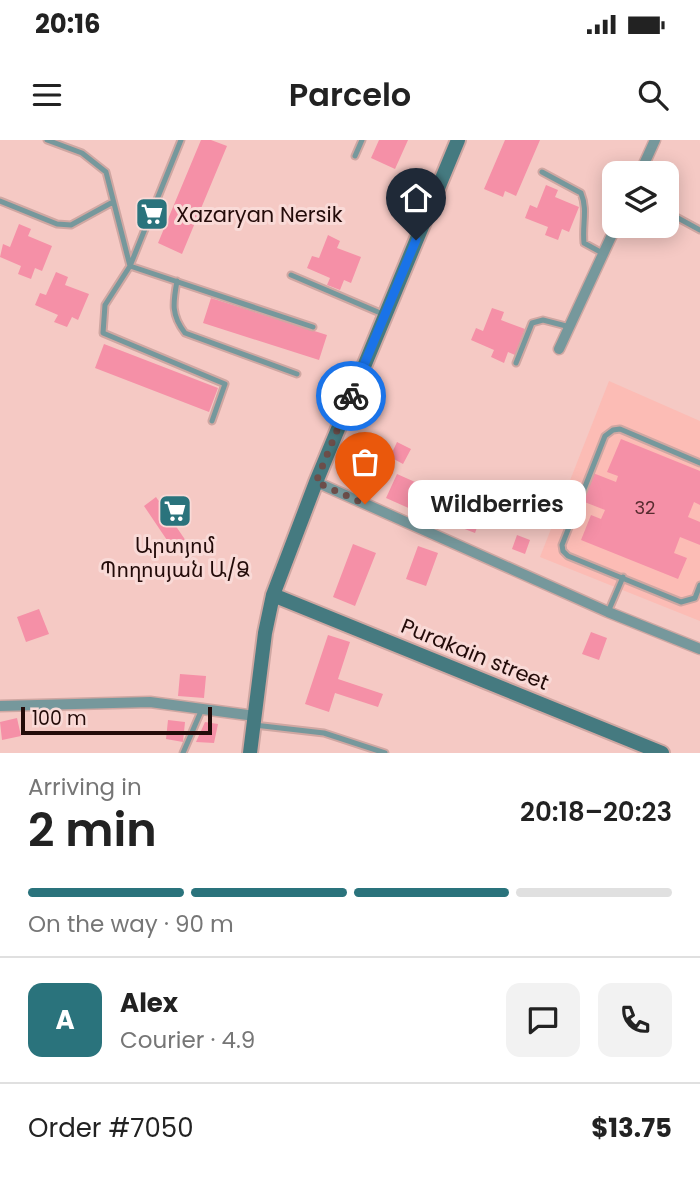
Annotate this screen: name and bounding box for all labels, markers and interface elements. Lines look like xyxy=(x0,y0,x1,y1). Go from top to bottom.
text: 20:16 xyxy=(35,6,101,42)
text: Parcelo xyxy=(289,72,411,117)
icon: menu xyxy=(28,76,66,114)
icon: search xyxy=(634,76,672,114)
map controls xyxy=(602,161,679,238)
button: layers xyxy=(602,161,679,238)
pin xyxy=(386,168,446,240)
icon: home xyxy=(397,179,435,217)
supermarket icon: Xazaryan Nersik xyxy=(133,195,171,233)
place label: Xazaryan Nersik xyxy=(176,200,343,229)
courier xyxy=(316,361,386,431)
icon: bike xyxy=(332,377,370,415)
pin xyxy=(335,432,395,504)
icon: bag xyxy=(346,443,384,481)
callout: Wildberries xyxy=(407,480,586,528)
text: Wildberries xyxy=(430,488,564,520)
supermarket icon: Արտյոմ Պողոսյան Ա/Ձ xyxy=(156,492,194,530)
house number: 32 xyxy=(635,495,655,520)
place label: Արտյոմ Պողոսյան Ա/Ձ xyxy=(100,531,250,584)
street label: Purakain street xyxy=(397,611,553,697)
scale bar xyxy=(21,704,212,736)
text: 100 m xyxy=(32,705,87,732)
text: Arriving in xyxy=(28,771,142,803)
text: 20:18–20:23 xyxy=(520,794,672,830)
text: 2 min xyxy=(28,798,157,862)
text: On the way · 90 m xyxy=(28,908,234,940)
button: chat xyxy=(506,983,580,1057)
button: phone xyxy=(598,983,672,1057)
text: Alex xyxy=(120,985,178,1021)
text: A xyxy=(55,1002,75,1038)
text: Courier · 4.9 xyxy=(120,1024,255,1056)
text: Order #7050 xyxy=(28,1110,194,1146)
text: $13.75 xyxy=(591,1110,672,1146)

